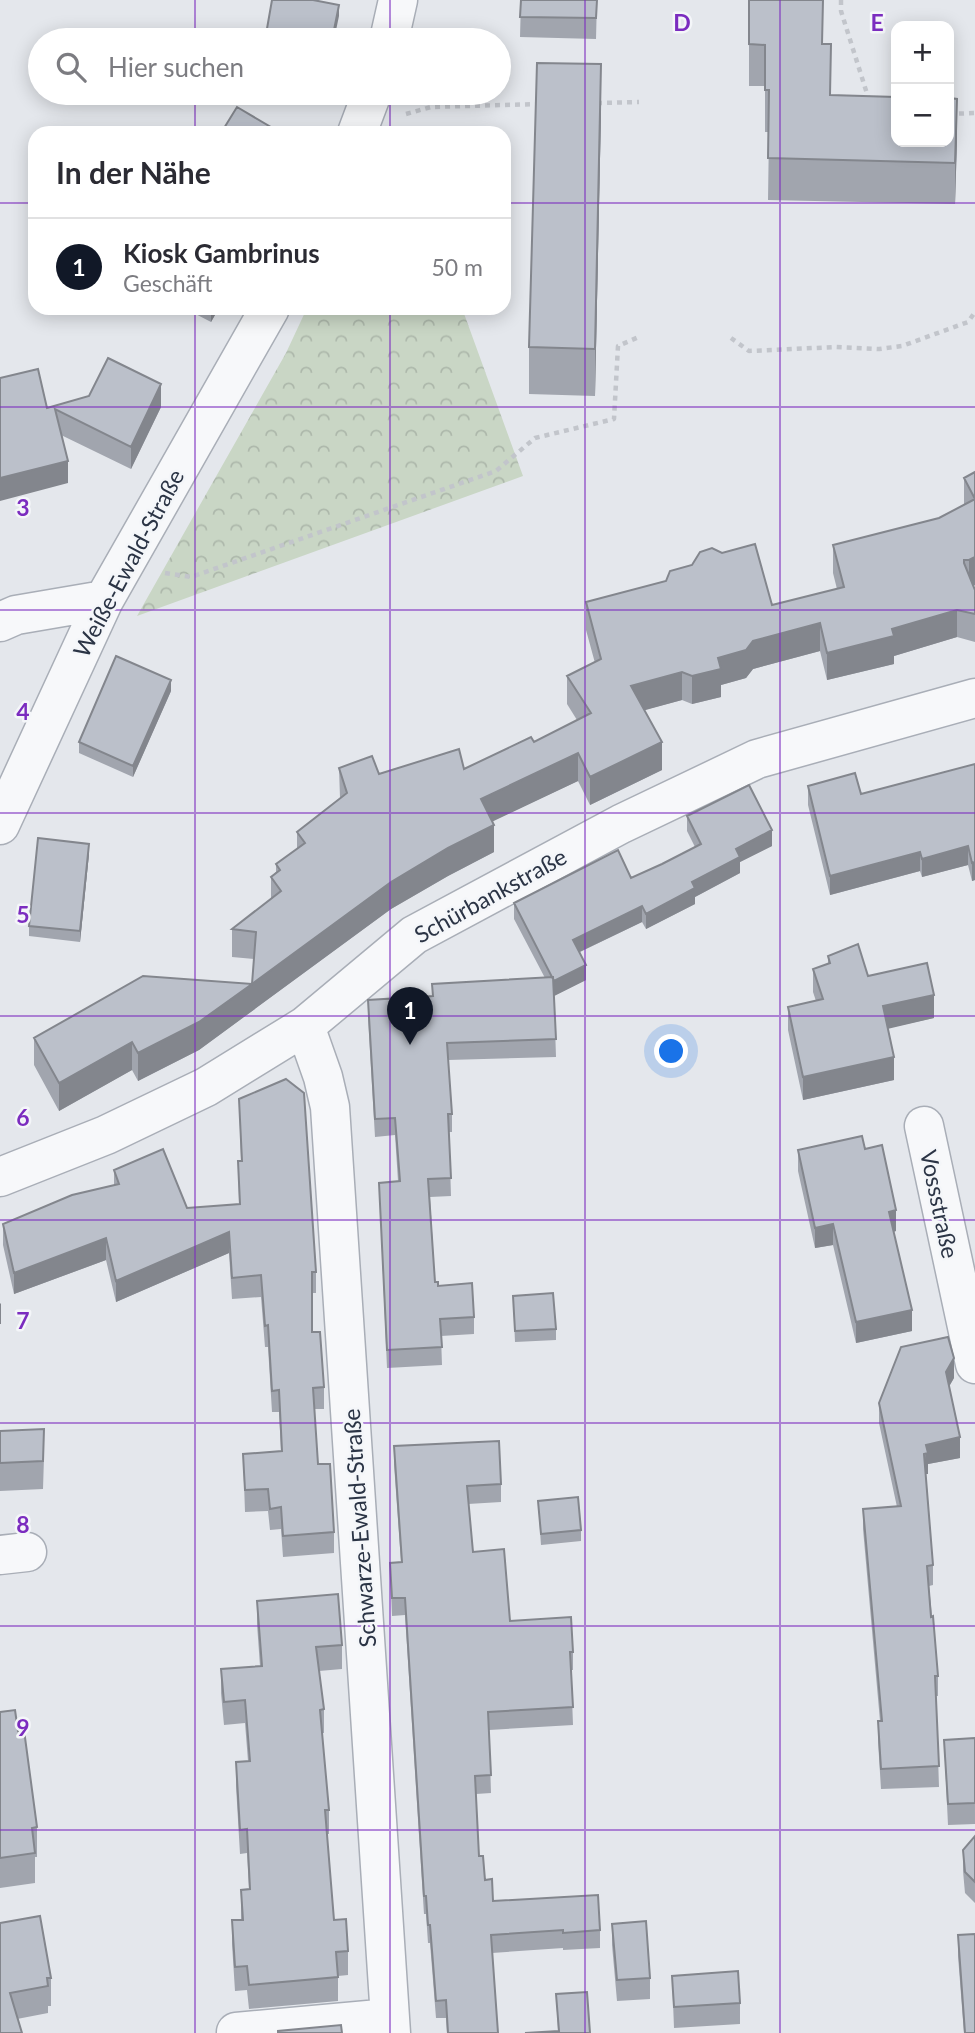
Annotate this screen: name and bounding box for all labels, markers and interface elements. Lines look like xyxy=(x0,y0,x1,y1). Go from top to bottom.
text: D xyxy=(673,8,691,36)
text: E xyxy=(870,8,884,36)
map controls xyxy=(891,21,954,147)
button: + xyxy=(891,21,954,84)
search box xyxy=(28,28,511,105)
icon: search xyxy=(52,48,90,86)
text: Hier suchen xyxy=(108,51,244,83)
button: − xyxy=(891,84,954,147)
text: In der Nähe xyxy=(56,154,211,190)
text: Kiosk Gambrinus xyxy=(123,237,320,269)
text: 1 xyxy=(72,253,86,281)
text: 50 m xyxy=(432,253,483,281)
text: Geschäft xyxy=(123,269,213,297)
street label: Weiße-Ewald-Straße xyxy=(67,464,189,662)
text: 3 xyxy=(16,493,30,521)
text: 4 xyxy=(16,697,30,725)
street label: Schürbankstraße xyxy=(409,842,571,948)
text: 5 xyxy=(16,900,30,928)
pin: 1 xyxy=(387,987,433,1045)
your location xyxy=(654,1034,688,1068)
text: 6 xyxy=(16,1103,30,1131)
street label: Vossstraße xyxy=(915,1147,965,1261)
text: 7 xyxy=(16,1306,30,1334)
street label: Schwarze-Ewald-Straße xyxy=(337,1408,381,1648)
text: 8 xyxy=(16,1510,30,1538)
text: 9 xyxy=(16,1713,30,1741)

